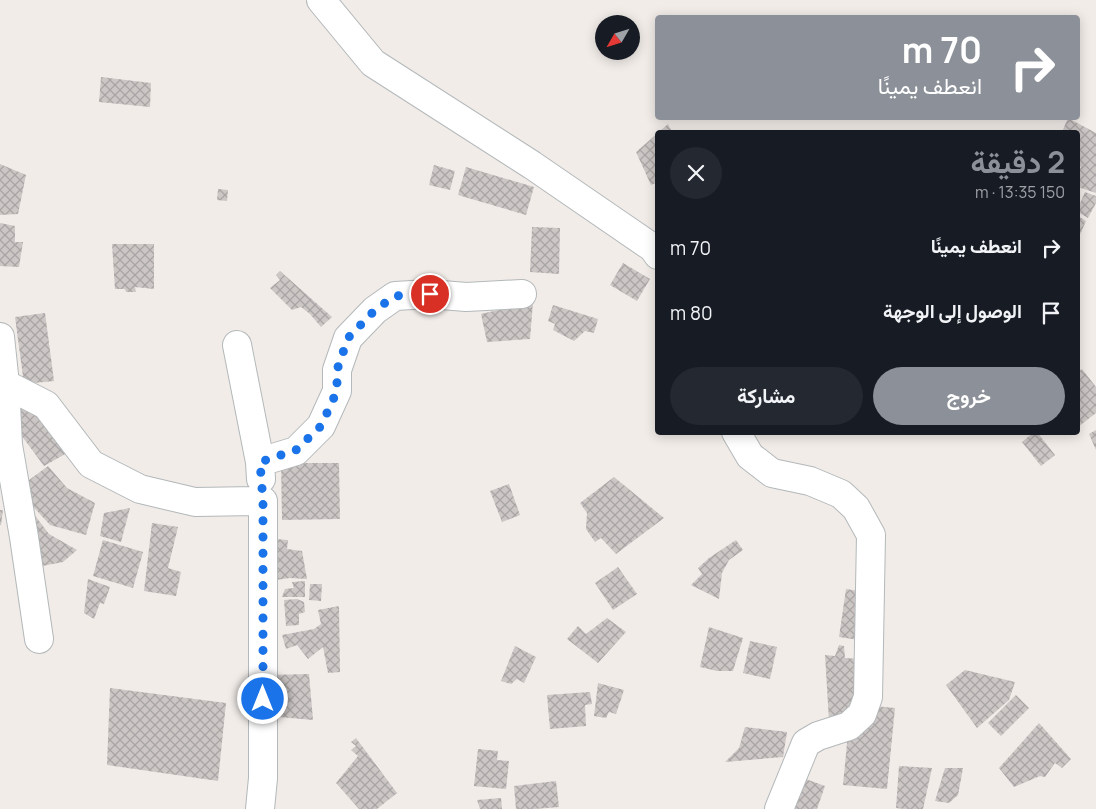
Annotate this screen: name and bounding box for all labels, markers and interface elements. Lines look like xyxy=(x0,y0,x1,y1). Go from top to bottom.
north arrow xyxy=(595,15,640,60)
map controls xyxy=(595,15,640,60)
text: 70 m xyxy=(902,26,982,74)
icon: right xyxy=(1000,35,1065,100)
text: انعطف يمينًا xyxy=(878,71,982,101)
text: 2 دقيقة xyxy=(970,141,1065,182)
button: close xyxy=(670,147,722,199)
text: 150 m · 13:35 xyxy=(975,181,1065,203)
text: انعطف يمينًا xyxy=(931,233,1022,259)
icon: right xyxy=(1037,234,1065,262)
text: 70 m xyxy=(670,235,711,261)
pin xyxy=(409,273,451,315)
icon: arrive xyxy=(416,280,444,308)
text: الوصول إلى الوجهة xyxy=(883,298,1022,324)
icon: arrive xyxy=(1037,299,1065,327)
text: 80 m xyxy=(670,300,713,326)
button: مشاركة xyxy=(670,367,863,425)
button: خروج xyxy=(873,367,1065,425)
position arrow xyxy=(236,672,288,724)

